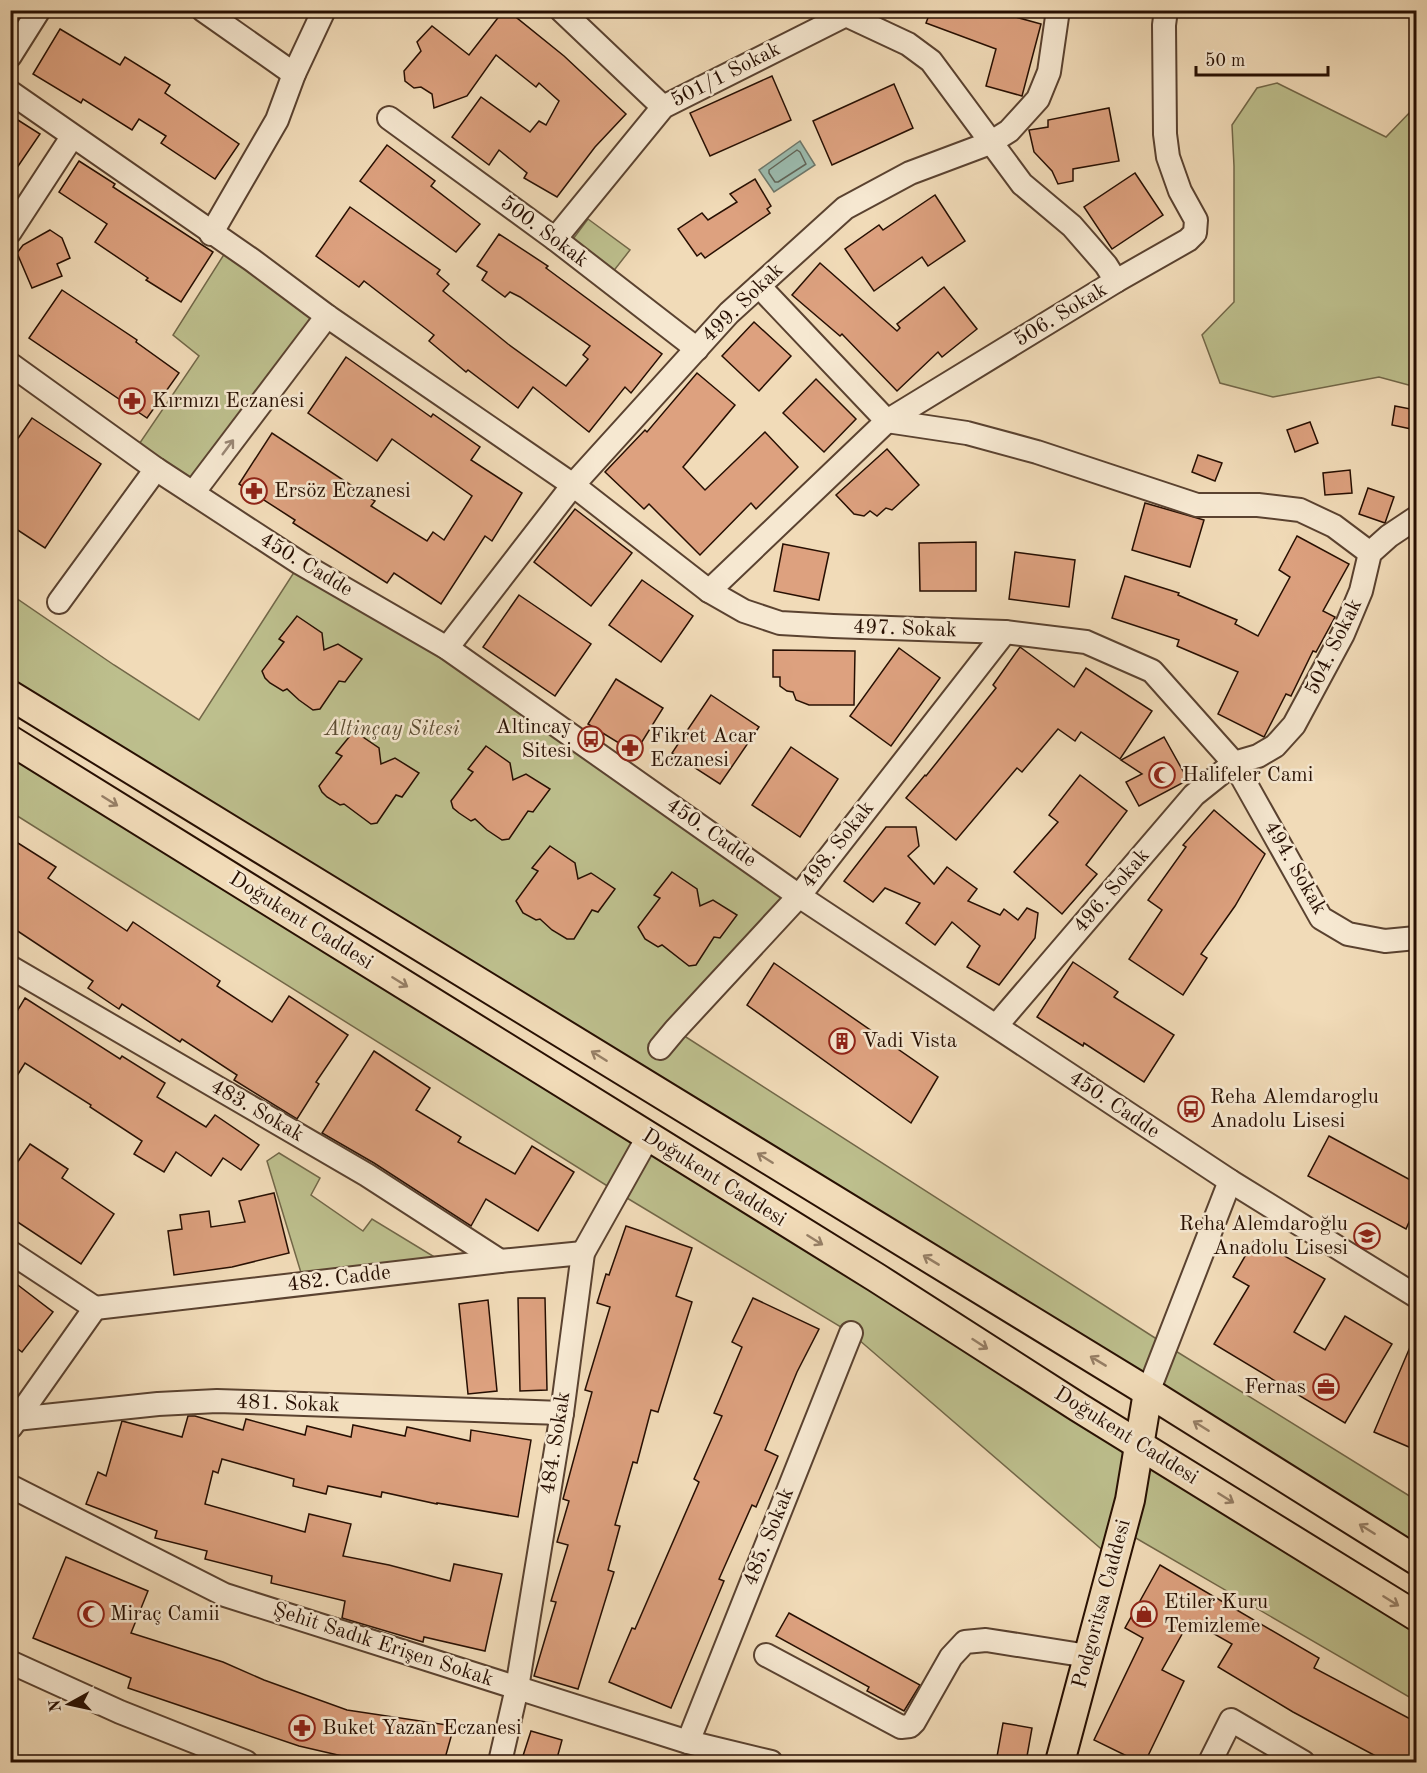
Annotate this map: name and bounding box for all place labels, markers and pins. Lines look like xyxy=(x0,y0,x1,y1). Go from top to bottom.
pharmacy icon: Kırmızı Eczanesi xyxy=(117,386,147,416)
place label: Kırmızı Eczanesi xyxy=(152,391,304,412)
pharmacy icon: Ersöz Eczanesi xyxy=(239,476,269,506)
place label: Ersöz Eczanesi xyxy=(274,481,411,502)
place label: Altincay Sitesi xyxy=(496,717,572,762)
bus stop icon: Altincay Sitesi xyxy=(576,724,606,754)
place label: Fikret Acar Eczanesi xyxy=(650,726,757,771)
pharmacy icon: Fikret Acar Eczanesi xyxy=(615,733,645,763)
mosque icon: Halifeler Cami xyxy=(1147,760,1177,790)
place label: Halifeler Cami xyxy=(1182,765,1313,786)
building icon: Vadi Vista xyxy=(827,1026,857,1056)
place label: Vadi Vista xyxy=(862,1031,957,1052)
place label: Reha Alemdaroglu Anadolu Lisesi xyxy=(1210,1087,1379,1132)
bus stop icon: Reha Alemdaroglu Anadolu Lisesi xyxy=(1176,1094,1206,1124)
place label: Reha Alemdaroğlu Anadolu Lisesi xyxy=(1179,1214,1348,1259)
school or university icon: Reha Alemdaroğlu Anadolu Lisesi xyxy=(1352,1221,1382,1251)
office icon: Fernas xyxy=(1311,1372,1341,1402)
place label: Fernas xyxy=(1244,1377,1306,1398)
place label: Etiler Kuru Temizleme xyxy=(1164,1592,1268,1637)
mosque icon: Miraç Camii xyxy=(76,1599,106,1629)
shop icon: Etiler Kuru Temizleme xyxy=(1129,1599,1159,1629)
place label: Miraç Camii xyxy=(110,1604,220,1625)
pharmacy icon: Buket Yazan Eczanesi xyxy=(287,1713,317,1743)
place label: Buket Yazan Eczanesi xyxy=(322,1718,522,1739)

